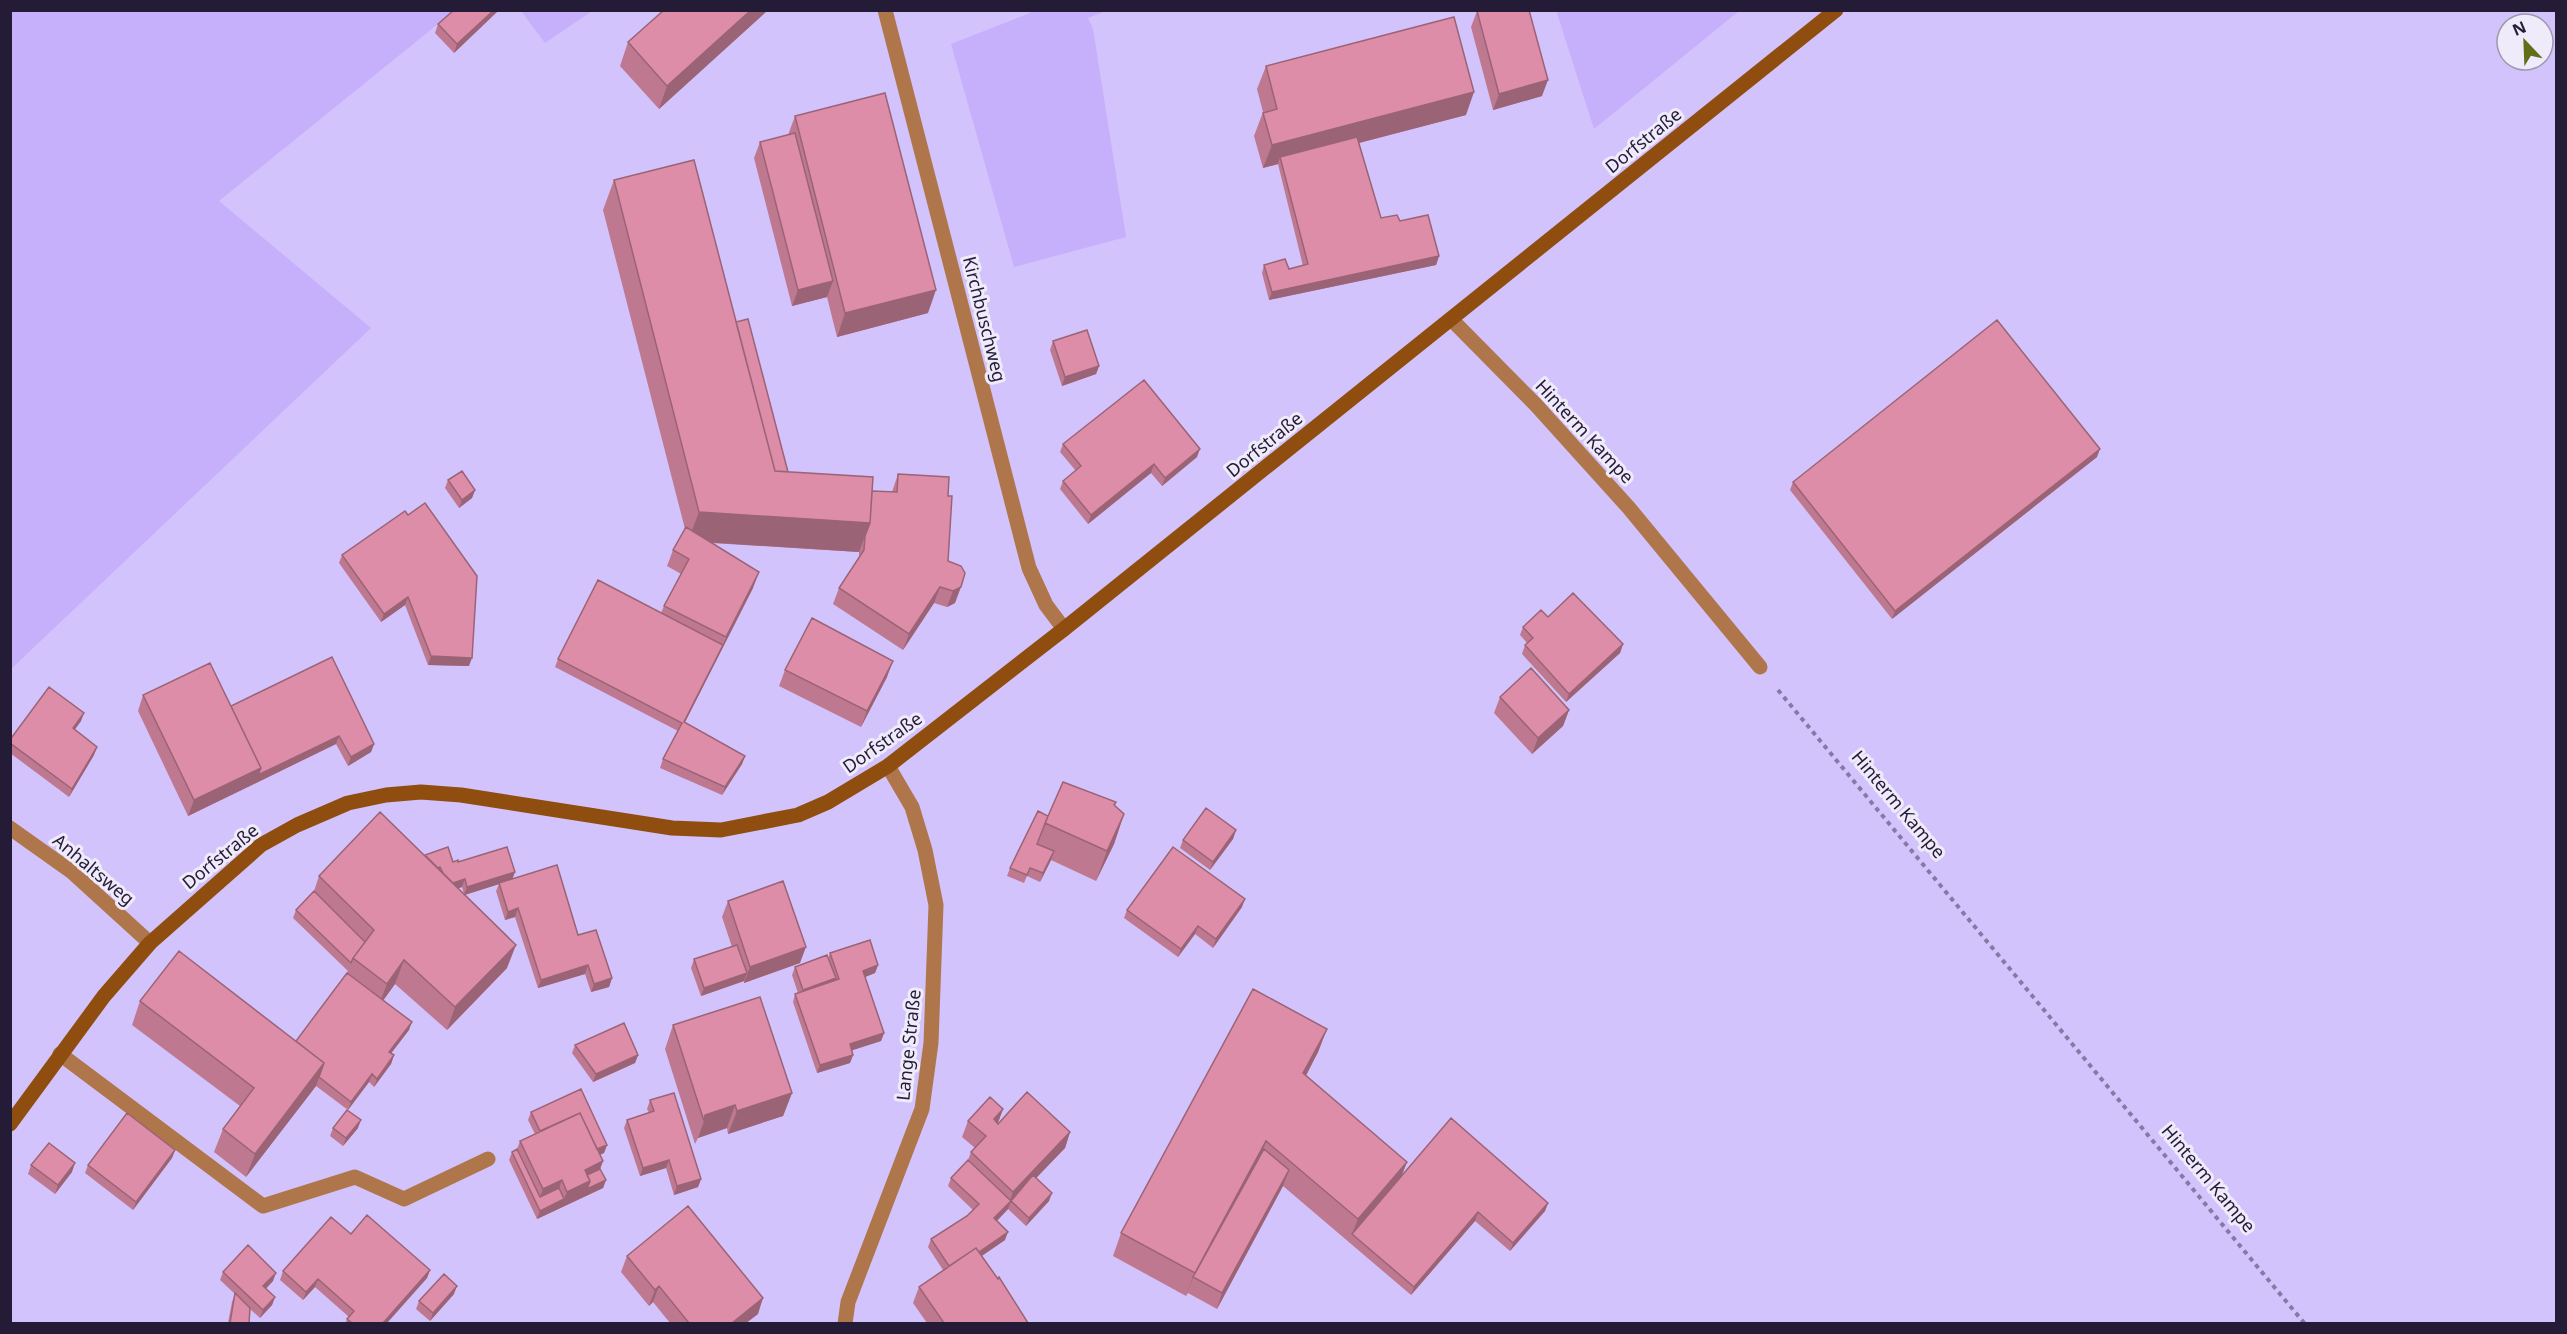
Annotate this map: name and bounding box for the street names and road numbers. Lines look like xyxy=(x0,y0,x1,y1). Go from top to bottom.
street label: Dorfstraße xyxy=(1600,102,1686,178)
street label: Kirchbuschweg xyxy=(958,254,1012,384)
street label: Hinterm Kampe xyxy=(1531,374,1639,488)
street label: Dorfstraße xyxy=(1221,406,1307,482)
street label: Dorfstraße xyxy=(838,706,926,778)
street label: Hinterm Kampe xyxy=(1847,745,1951,863)
street label: Dorfstraße xyxy=(177,818,263,894)
street label: Anhaltsweg xyxy=(48,828,140,910)
street label: Lange Straße xyxy=(890,988,926,1102)
street label: Hinterm Kampe xyxy=(2157,1119,2261,1237)

